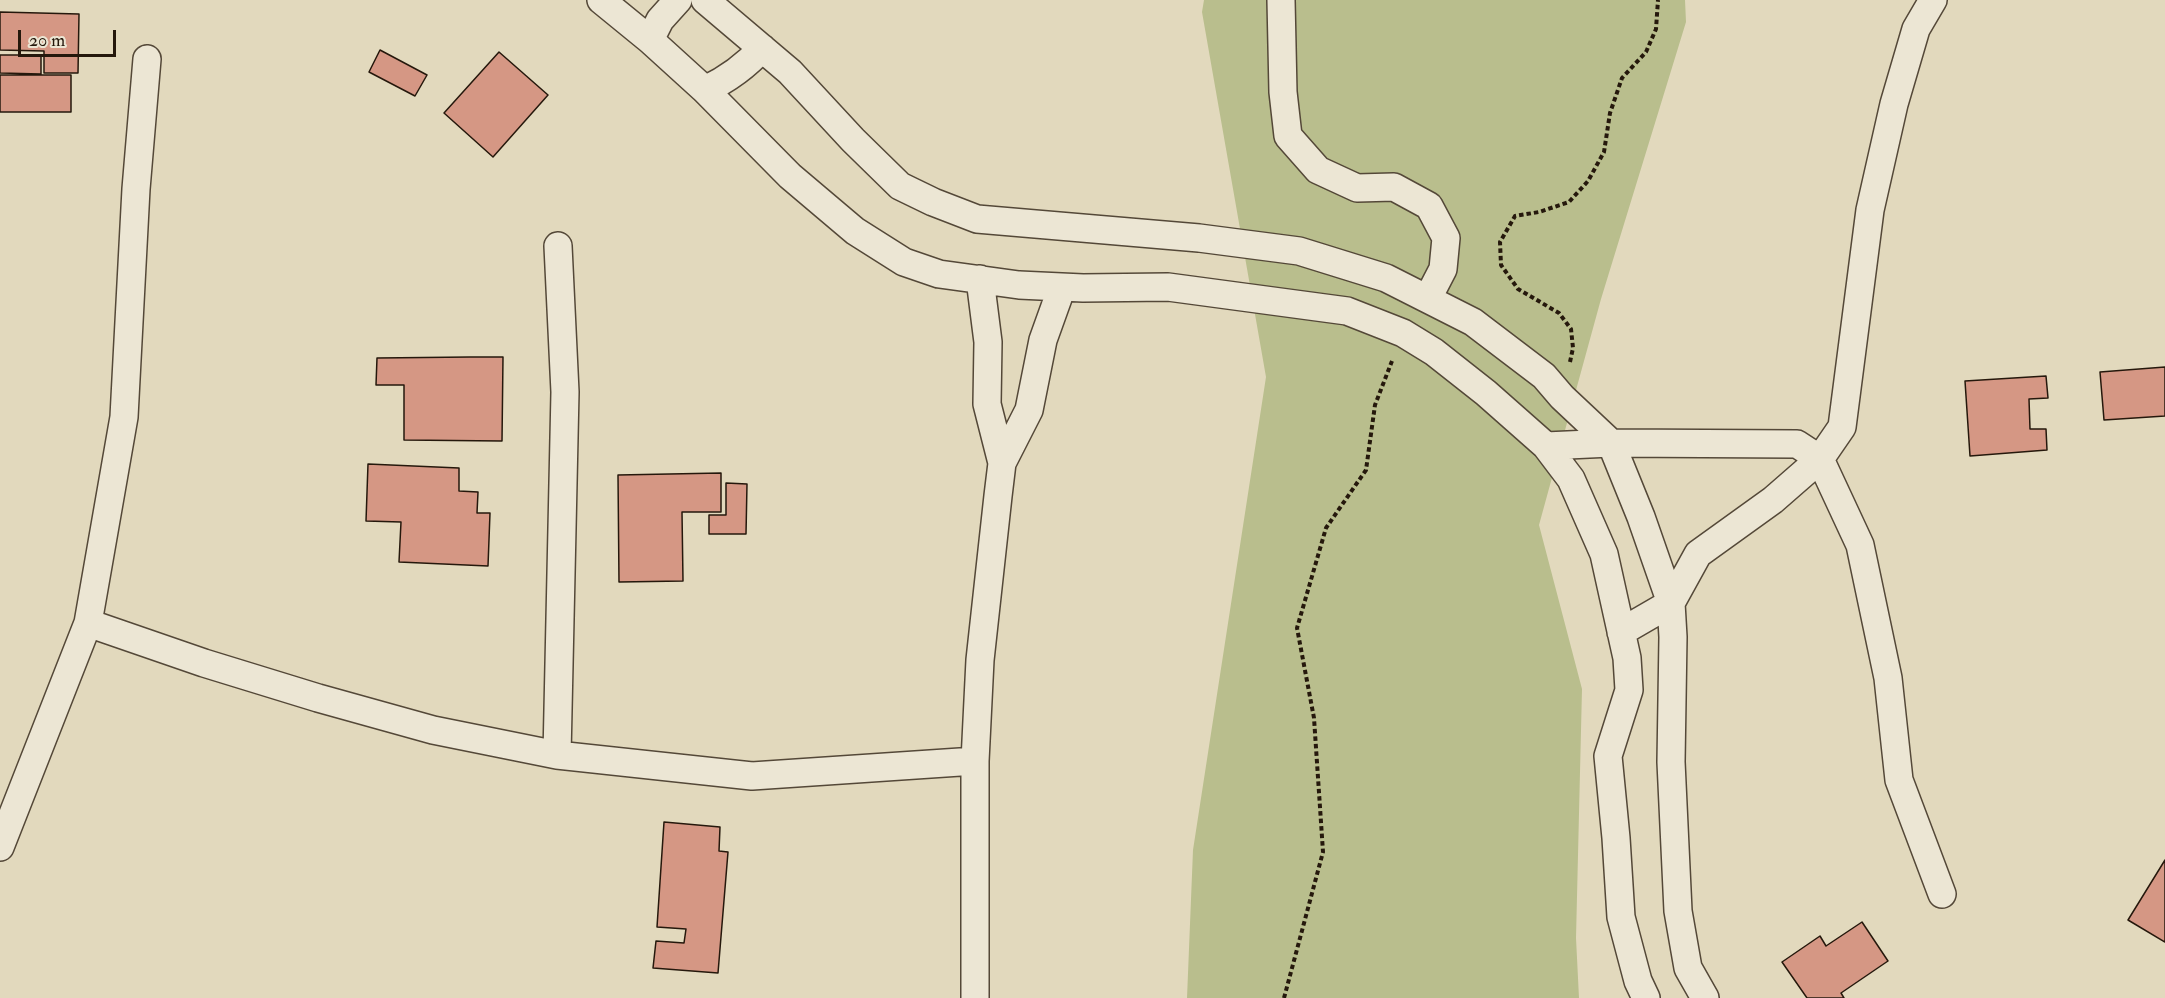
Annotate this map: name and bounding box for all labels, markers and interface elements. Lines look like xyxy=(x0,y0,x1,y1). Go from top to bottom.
scale bar xyxy=(21,18,118,56)
text: 20 m xyxy=(29,29,65,52)

